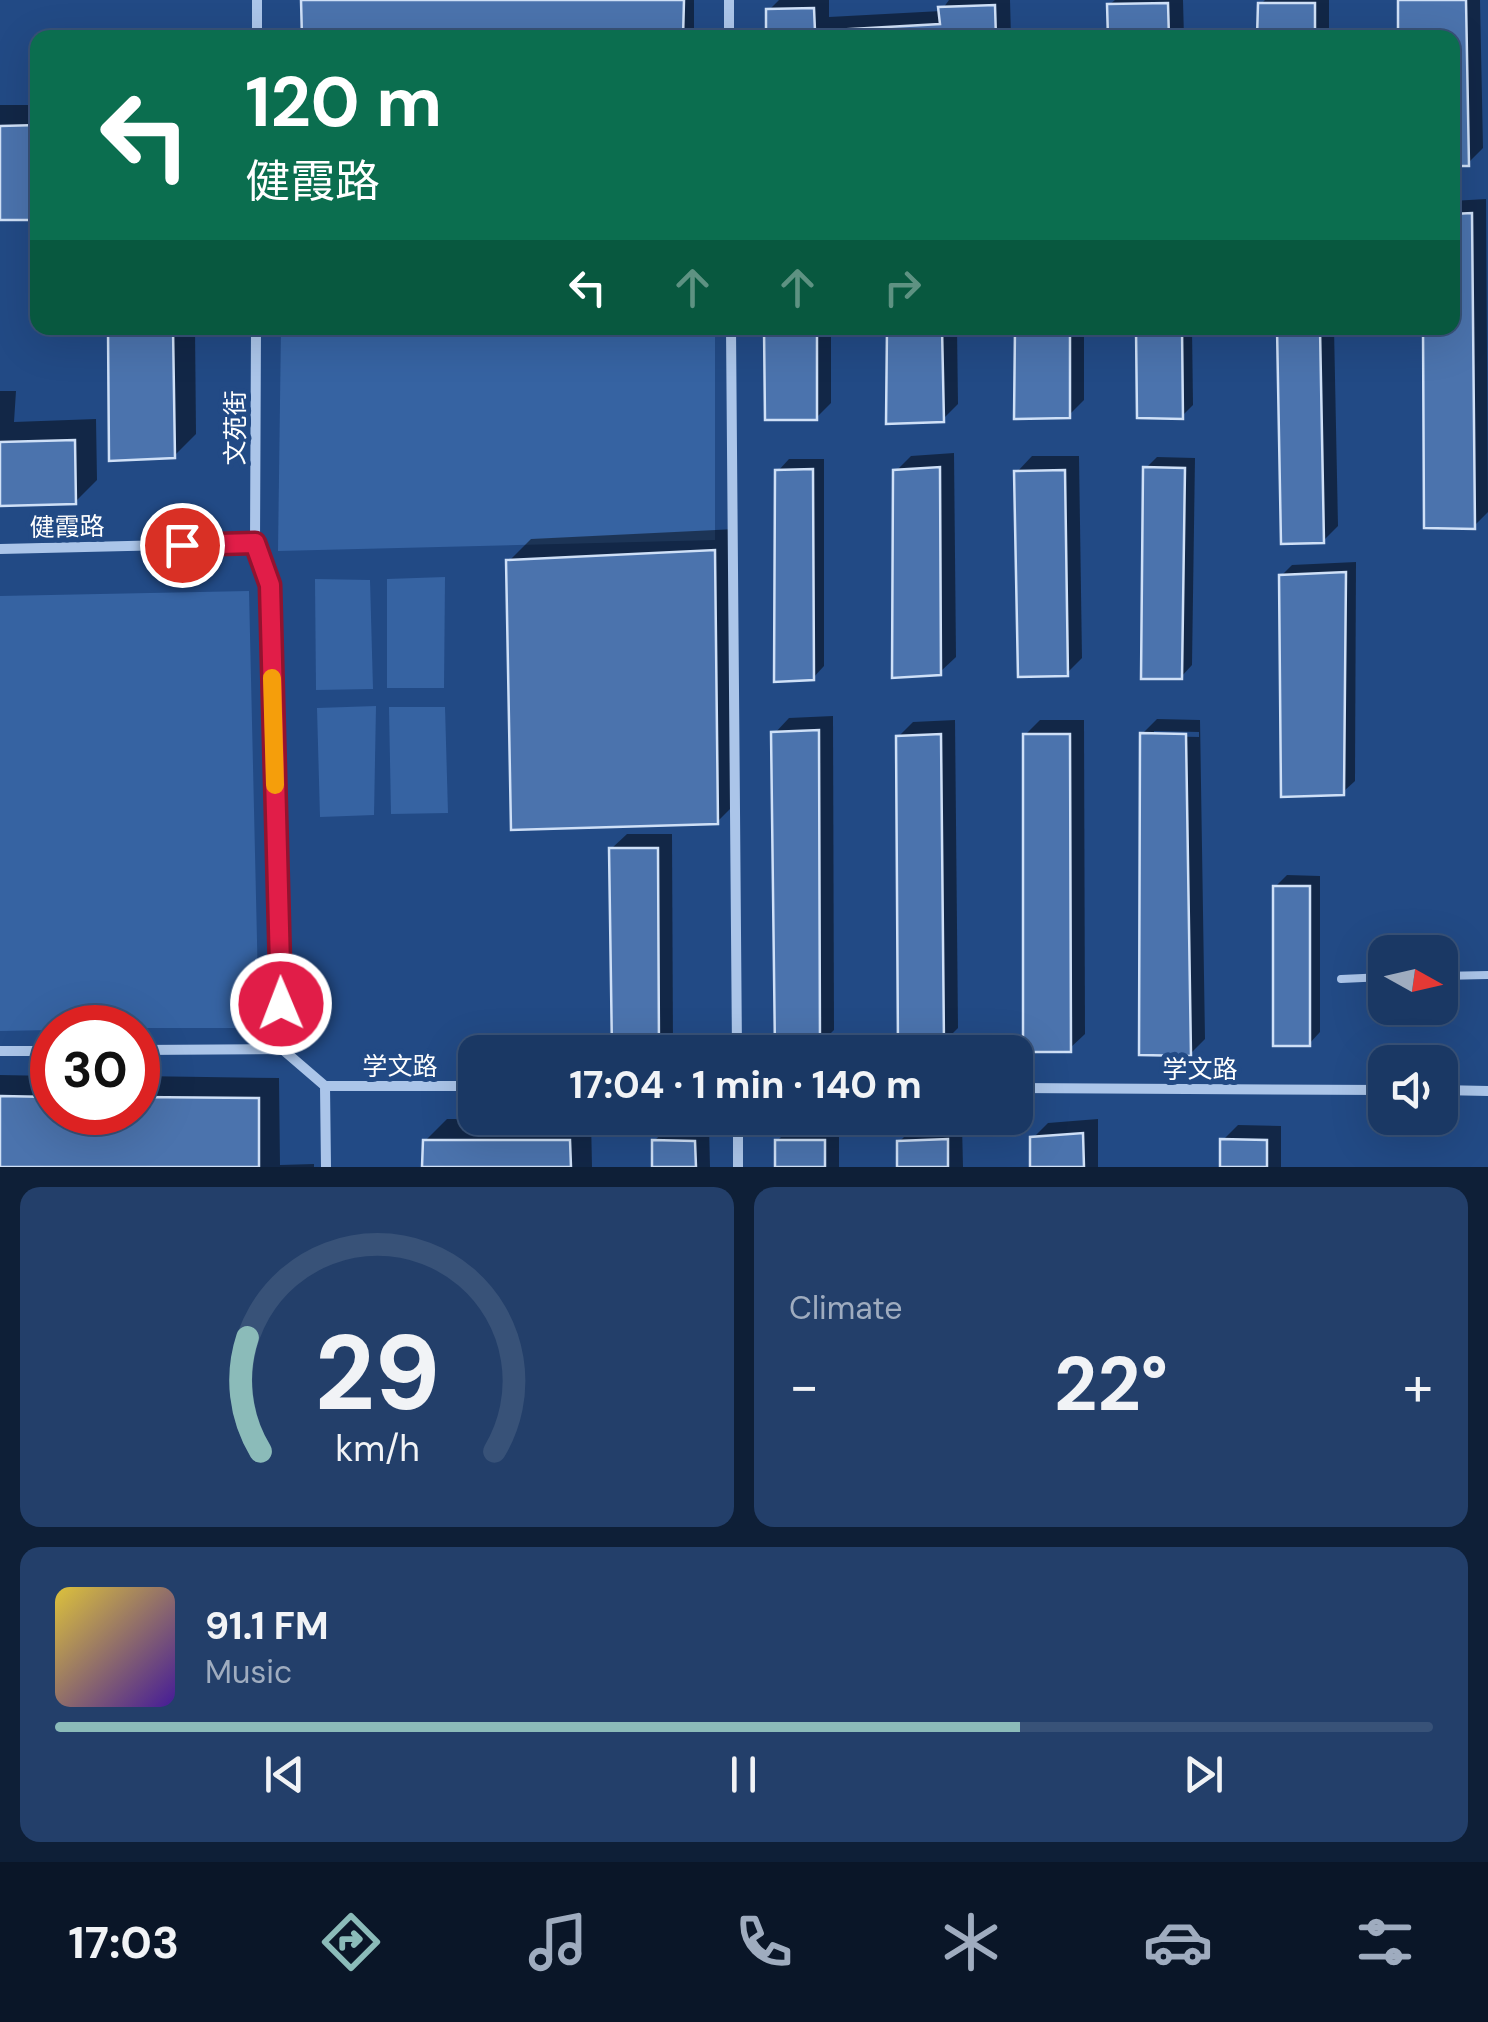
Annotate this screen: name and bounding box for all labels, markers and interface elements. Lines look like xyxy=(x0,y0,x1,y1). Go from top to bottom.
text: 120 m xyxy=(245,57,442,148)
icon: left xyxy=(80,70,210,200)
text: 健霞路 xyxy=(245,152,380,211)
icon: left xyxy=(560,260,615,315)
icon: ahead xyxy=(665,260,720,315)
icon: ahead xyxy=(770,260,825,315)
icon: right xyxy=(875,260,930,315)
street label: 文苑街 xyxy=(219,390,252,466)
pin xyxy=(140,503,225,588)
street label: 健霞路 xyxy=(29,510,105,544)
icon: arrive xyxy=(155,518,210,573)
north arrow xyxy=(1368,935,1458,1025)
map controls xyxy=(1368,935,1458,1135)
position arrow xyxy=(229,952,333,1056)
speed limit sign: 30 xyxy=(30,1005,160,1135)
button: sound xyxy=(1368,1045,1458,1135)
street label: 学文路 xyxy=(362,1050,438,1083)
street label: 学文路 xyxy=(1162,1053,1238,1086)
text: 17:04 · 1 min · 140 m xyxy=(569,1060,922,1110)
text: Climate xyxy=(789,1287,903,1329)
text: 29 xyxy=(314,1306,440,1441)
text: 22° xyxy=(1054,1336,1168,1433)
text: − xyxy=(789,1350,819,1422)
text: + xyxy=(1403,1350,1433,1422)
text: km/h xyxy=(335,1426,419,1472)
text: 91.1 FM xyxy=(205,1601,329,1651)
text: Music xyxy=(205,1651,292,1693)
icon: previous xyxy=(257,1747,312,1802)
icon: pause xyxy=(716,1747,771,1802)
icon: next xyxy=(1176,1747,1231,1802)
icon: directions xyxy=(316,1907,386,1977)
icon: music xyxy=(523,1907,593,1977)
icon: phone xyxy=(729,1907,799,1977)
icon: climate xyxy=(936,1907,1006,1977)
icon: car xyxy=(1143,1907,1213,1977)
icon: filters xyxy=(1350,1907,1420,1977)
text: 17:03 xyxy=(68,1913,179,1972)

